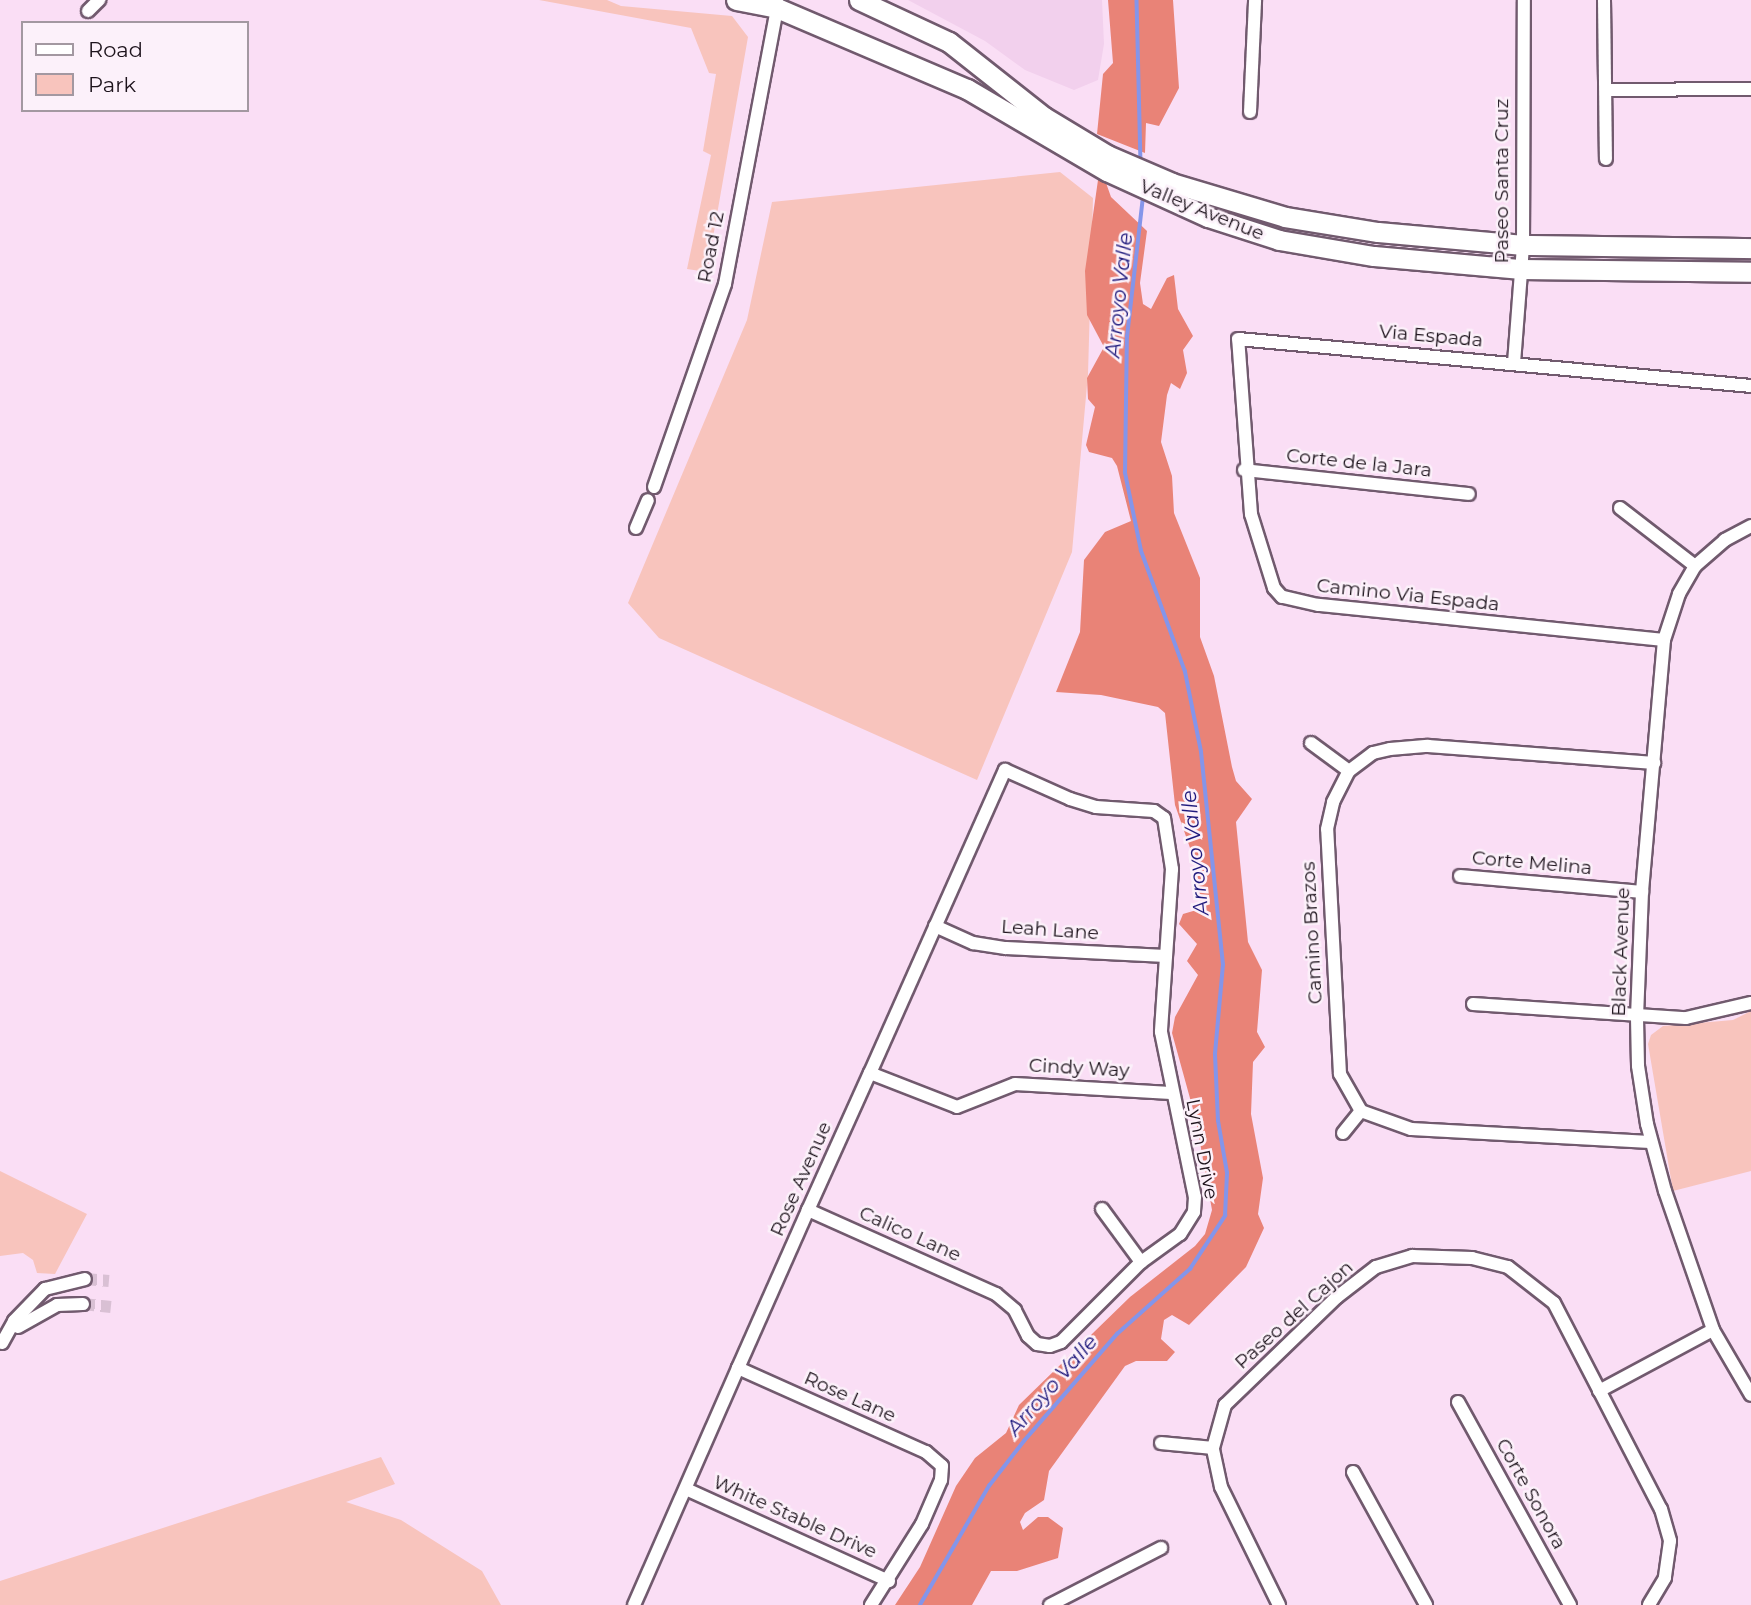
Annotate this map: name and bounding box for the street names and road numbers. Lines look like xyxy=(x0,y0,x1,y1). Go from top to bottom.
street label: Paseo Santa Cruz xyxy=(1491,98,1513,264)
street label: Valley Avenue xyxy=(1137,175,1267,245)
street label: Road 12 xyxy=(693,209,729,285)
street label: Via Espada xyxy=(1378,320,1484,352)
street label: Corte de la Jara xyxy=(1285,444,1433,482)
street label: Camino Via Espada xyxy=(1315,574,1501,616)
street label: Corte Melina xyxy=(1471,846,1593,880)
street label: Camino Brazos xyxy=(1297,861,1327,1005)
street label: Black Avenue xyxy=(1607,887,1635,1017)
street label: Leah Lane xyxy=(1000,915,1100,945)
street label: Cindy Way xyxy=(1028,1054,1130,1082)
street label: Lynn Drive xyxy=(1181,1097,1223,1201)
street label: Rose Avenue xyxy=(766,1118,836,1240)
street label: Calico Lane xyxy=(856,1201,964,1267)
street label: Paseo del Cajon xyxy=(1230,1256,1358,1374)
street label: Rose Lane xyxy=(801,1367,899,1427)
street label: Corte Sonora xyxy=(1491,1435,1571,1553)
street label: White Stable Drive xyxy=(710,1471,880,1563)

